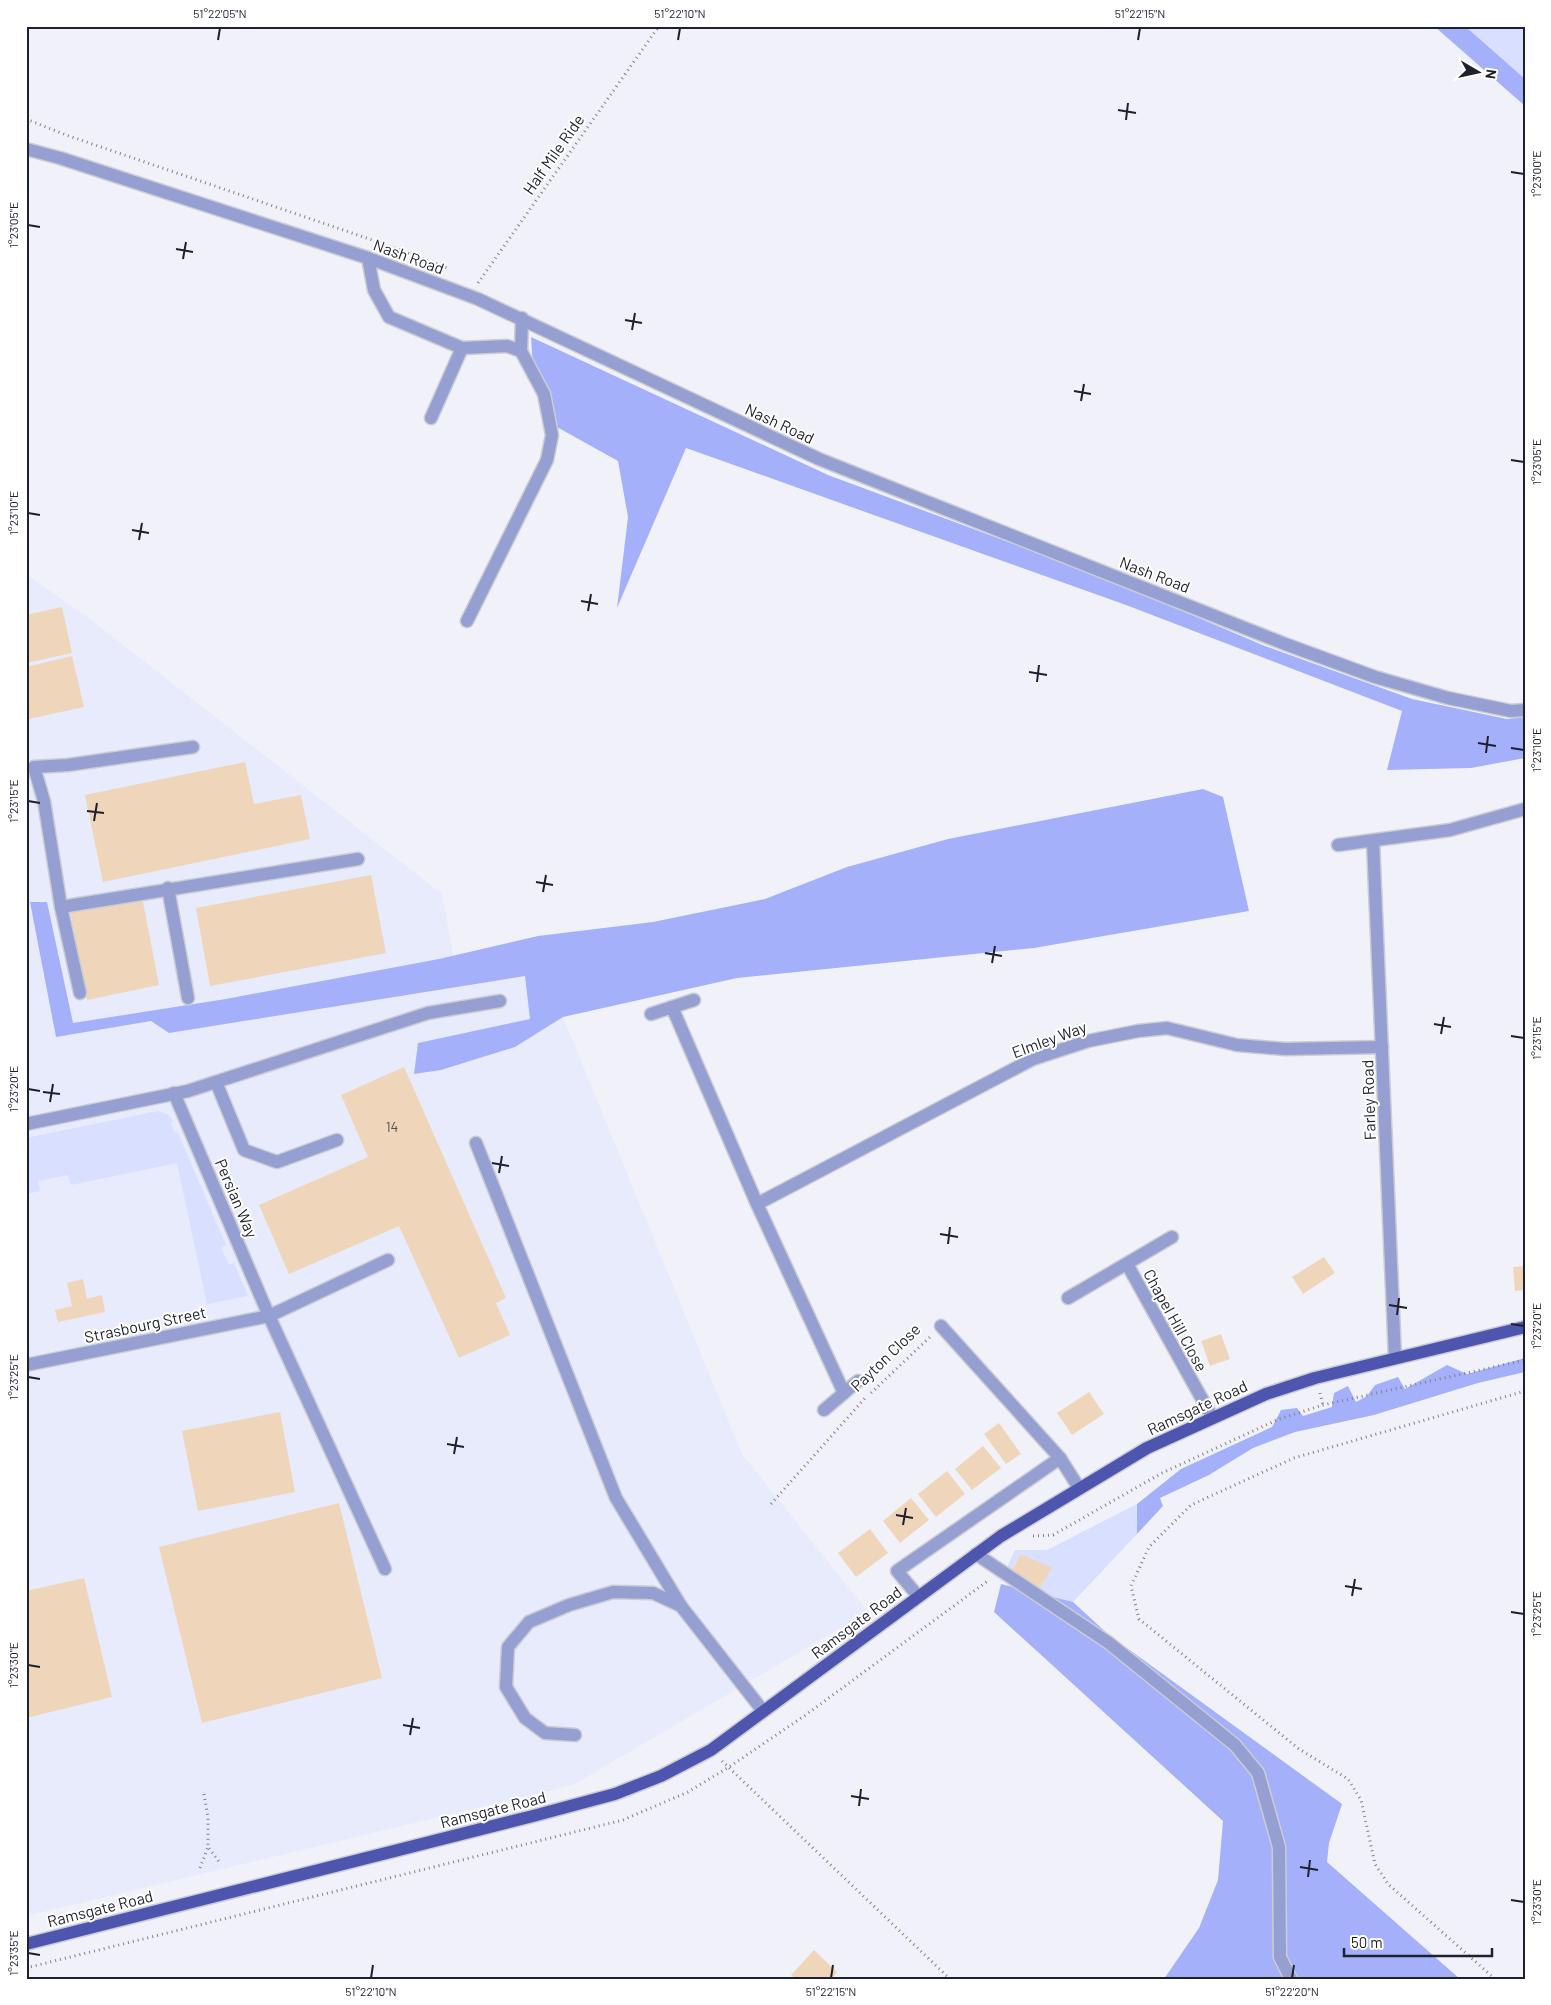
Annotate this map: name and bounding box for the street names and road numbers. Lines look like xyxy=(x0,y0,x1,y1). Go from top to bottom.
street label: Half Mile Ride xyxy=(518,110,588,198)
street label: Nash Road xyxy=(371,234,447,278)
street label: Nash Road xyxy=(743,399,817,447)
street label: Nash Road xyxy=(1117,552,1193,596)
street label: Elmley Way xyxy=(1009,1017,1089,1061)
street label: Farley Road xyxy=(1357,1059,1379,1141)
street label: Persian Way xyxy=(212,1156,262,1241)
street label: Chapel Hill Close xyxy=(1140,1265,1212,1375)
street label: Strasbourg Street xyxy=(82,1302,208,1346)
street label: Payton Close xyxy=(846,1319,924,1395)
street label: Ramsgate Road xyxy=(1144,1376,1250,1438)
street label: Ramsgate Road xyxy=(807,1582,905,1662)
street label: Ramsgate Road xyxy=(438,1787,548,1831)
street label: Ramsgate Road xyxy=(45,1886,155,1930)

